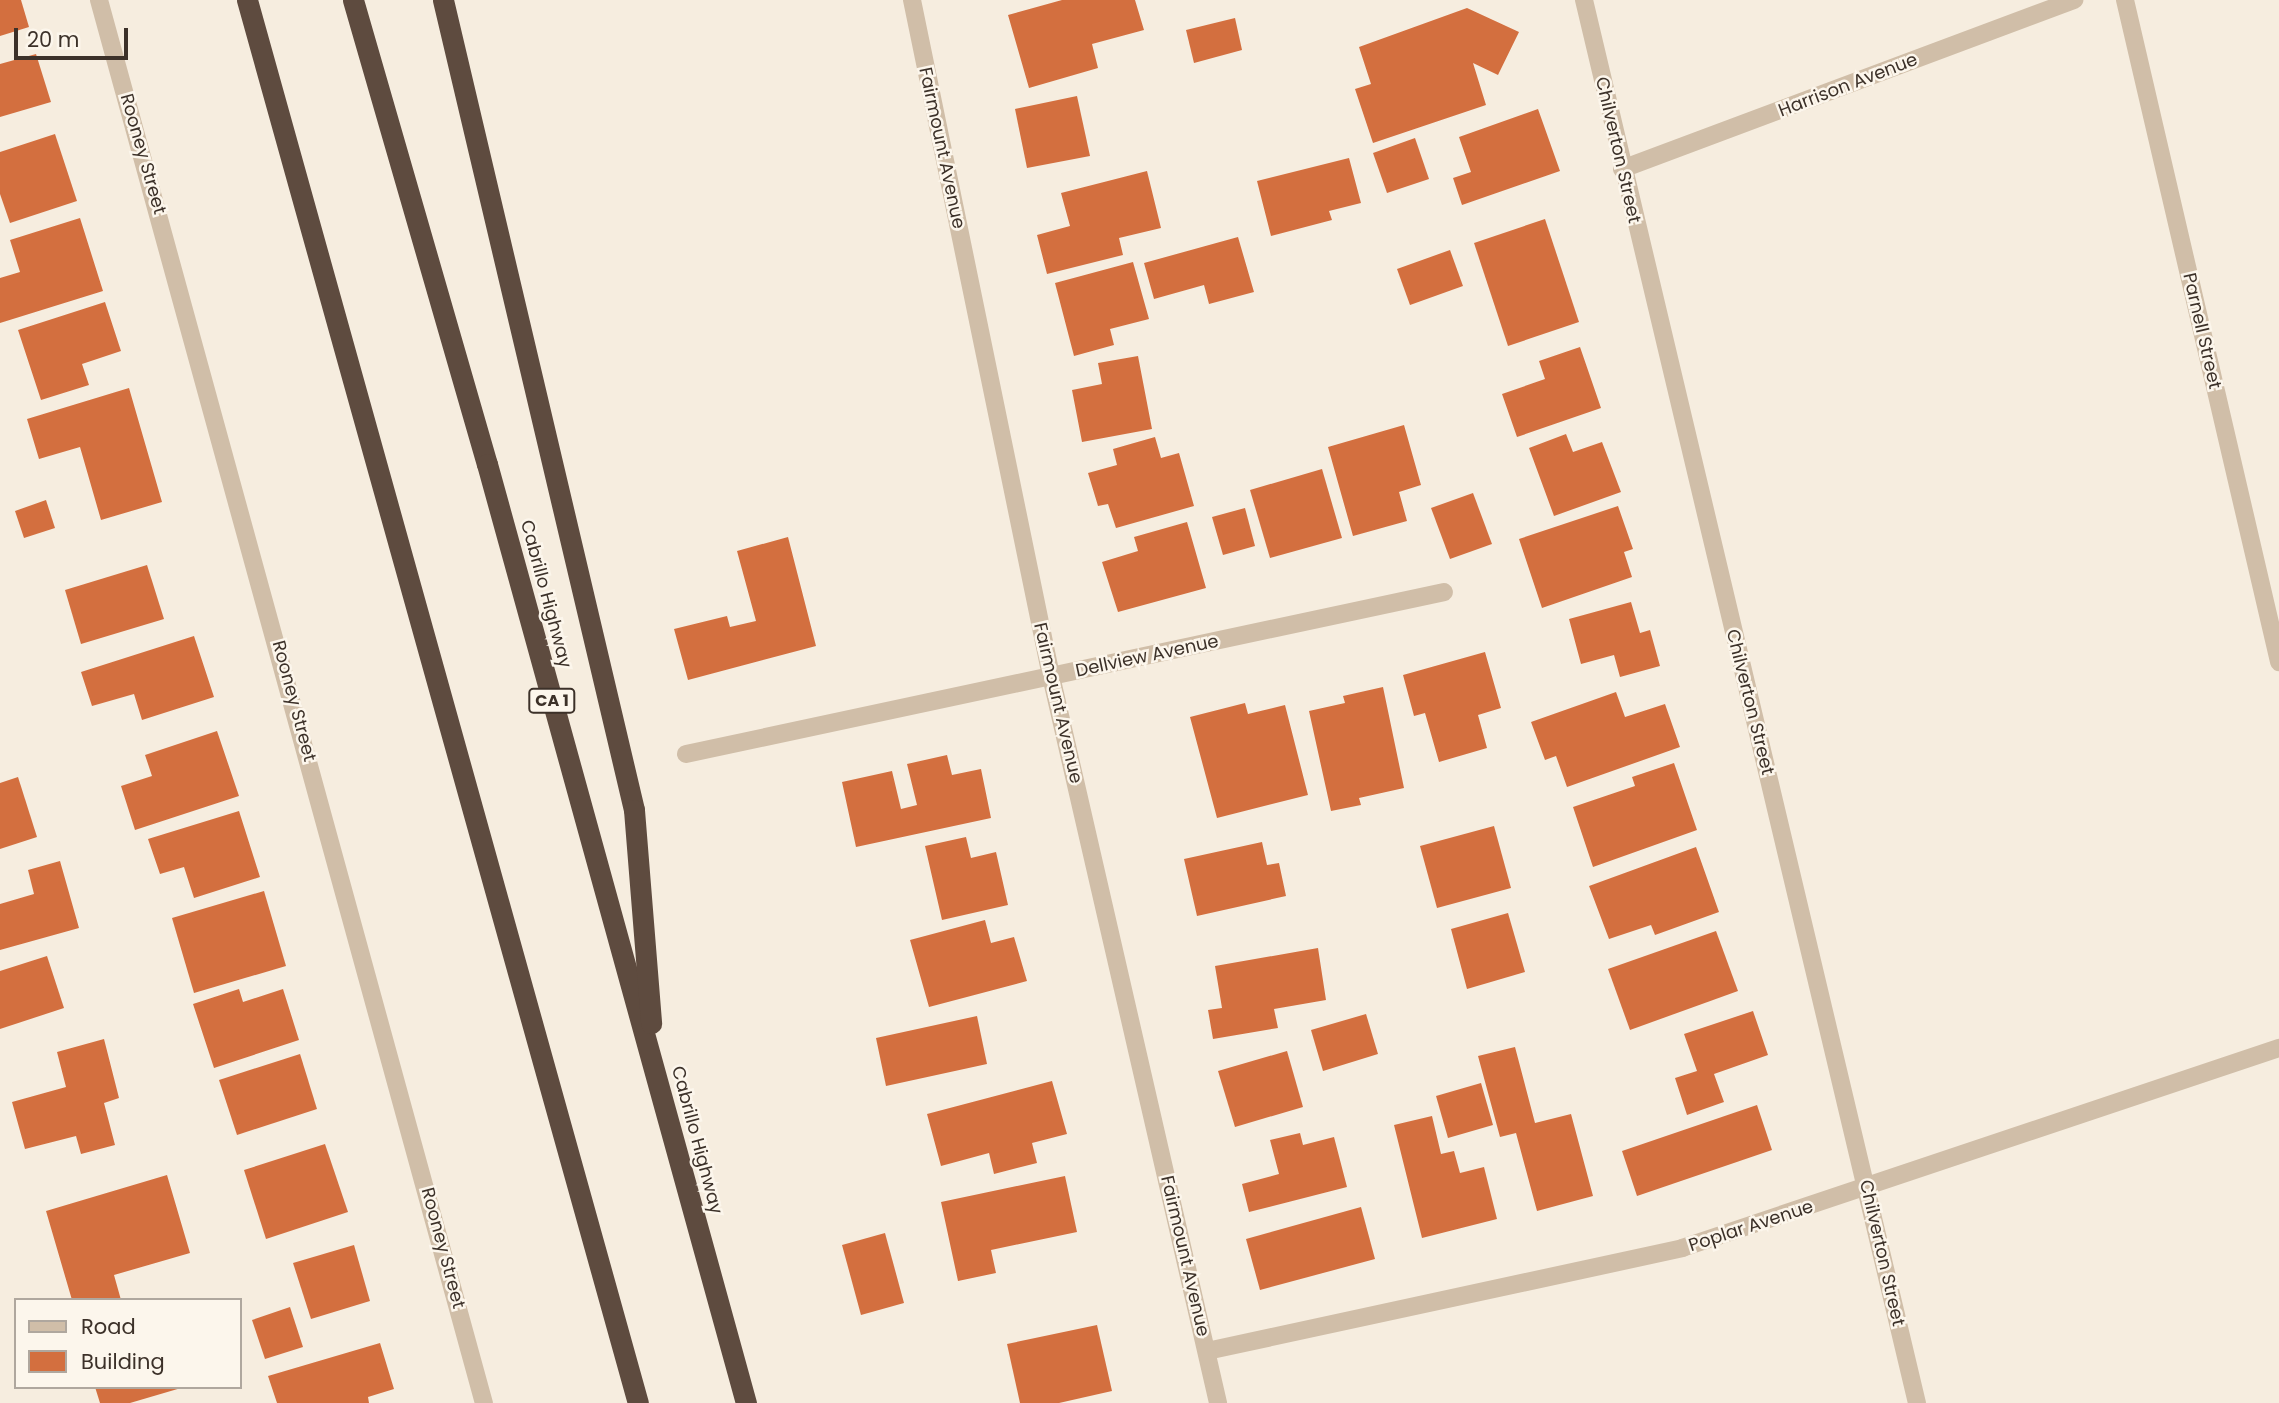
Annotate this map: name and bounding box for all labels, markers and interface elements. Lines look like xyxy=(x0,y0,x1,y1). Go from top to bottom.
scale bar xyxy=(18,14,131,58)
text: 20 m xyxy=(27,25,80,54)
street label: Harrison Avenue xyxy=(1775,49,1921,121)
street label: Fairmount Avenue xyxy=(914,65,970,231)
street label: Chilverton Street xyxy=(1591,75,1645,225)
street label: Rooney Street xyxy=(115,91,171,217)
street label: Parnell Street xyxy=(2178,271,2226,391)
street label: Cabrillo Highway xyxy=(516,518,576,670)
street label: Fairmount Avenue xyxy=(1029,620,1087,786)
street label: Chilverton Street xyxy=(1721,627,1779,777)
street label: Dellview Avenue xyxy=(1074,630,1220,682)
street label: Rooney Street xyxy=(267,638,321,764)
road number: CA 1 xyxy=(528,688,576,714)
street label: Cabrillo Highway xyxy=(667,1064,727,1216)
street label: Fairmount Avenue xyxy=(1156,1173,1214,1339)
street label: Chilverton Street xyxy=(1855,1178,1909,1328)
street label: Rooney Street xyxy=(416,1185,470,1311)
street label: Poplar Avenue xyxy=(1686,1196,1816,1256)
legend xyxy=(14,1298,242,1389)
text: Road xyxy=(81,1312,136,1341)
text: Building xyxy=(81,1347,165,1376)

